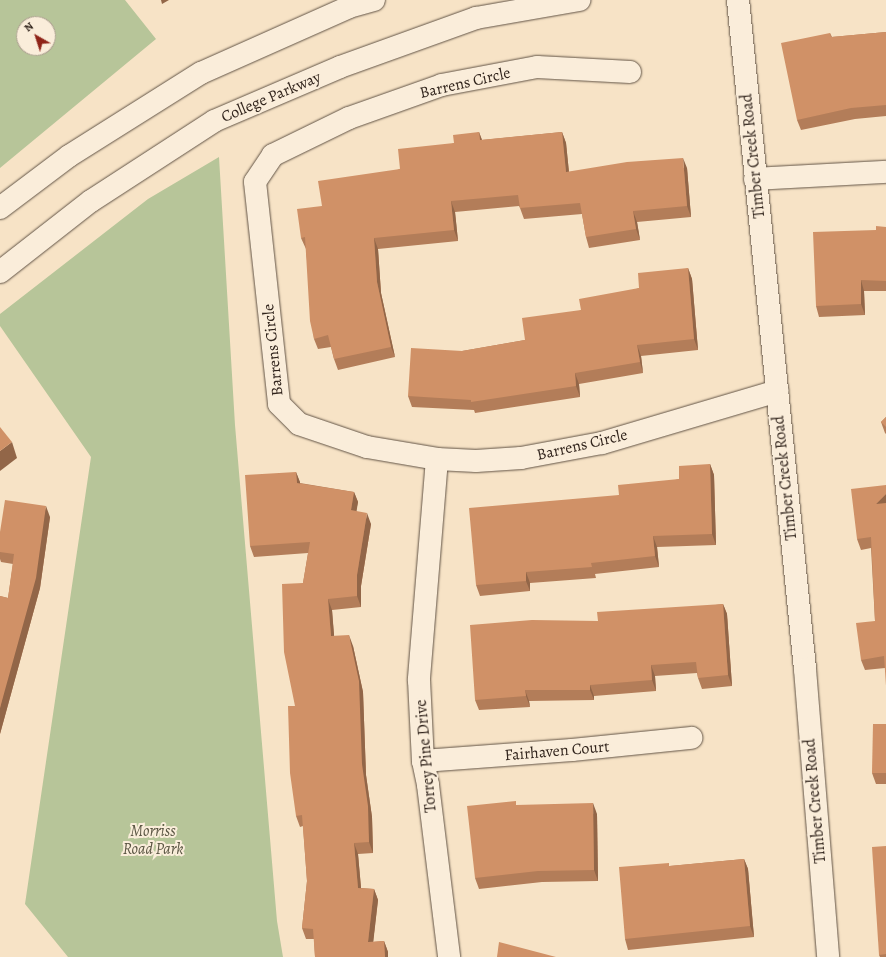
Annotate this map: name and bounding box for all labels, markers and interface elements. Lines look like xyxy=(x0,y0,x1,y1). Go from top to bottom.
north arrow xyxy=(16,16,56,56)
text: N xyxy=(21,19,37,35)
street label: Barrens Circle xyxy=(418,63,512,103)
street label: College Parkway xyxy=(218,67,324,127)
street label: Timber Creek Road xyxy=(737,93,769,219)
street label: Barrens Circle xyxy=(259,303,287,397)
street label: Timber Creek Road xyxy=(769,415,801,541)
street label: Barrens Circle xyxy=(535,425,629,465)
street label: Torrey Pine Drive xyxy=(411,699,441,813)
street label: Fairhaven Court xyxy=(504,737,610,765)
street label: Timber Creek Road xyxy=(800,738,830,864)
park label: Morriss Road Park xyxy=(123,821,183,859)

